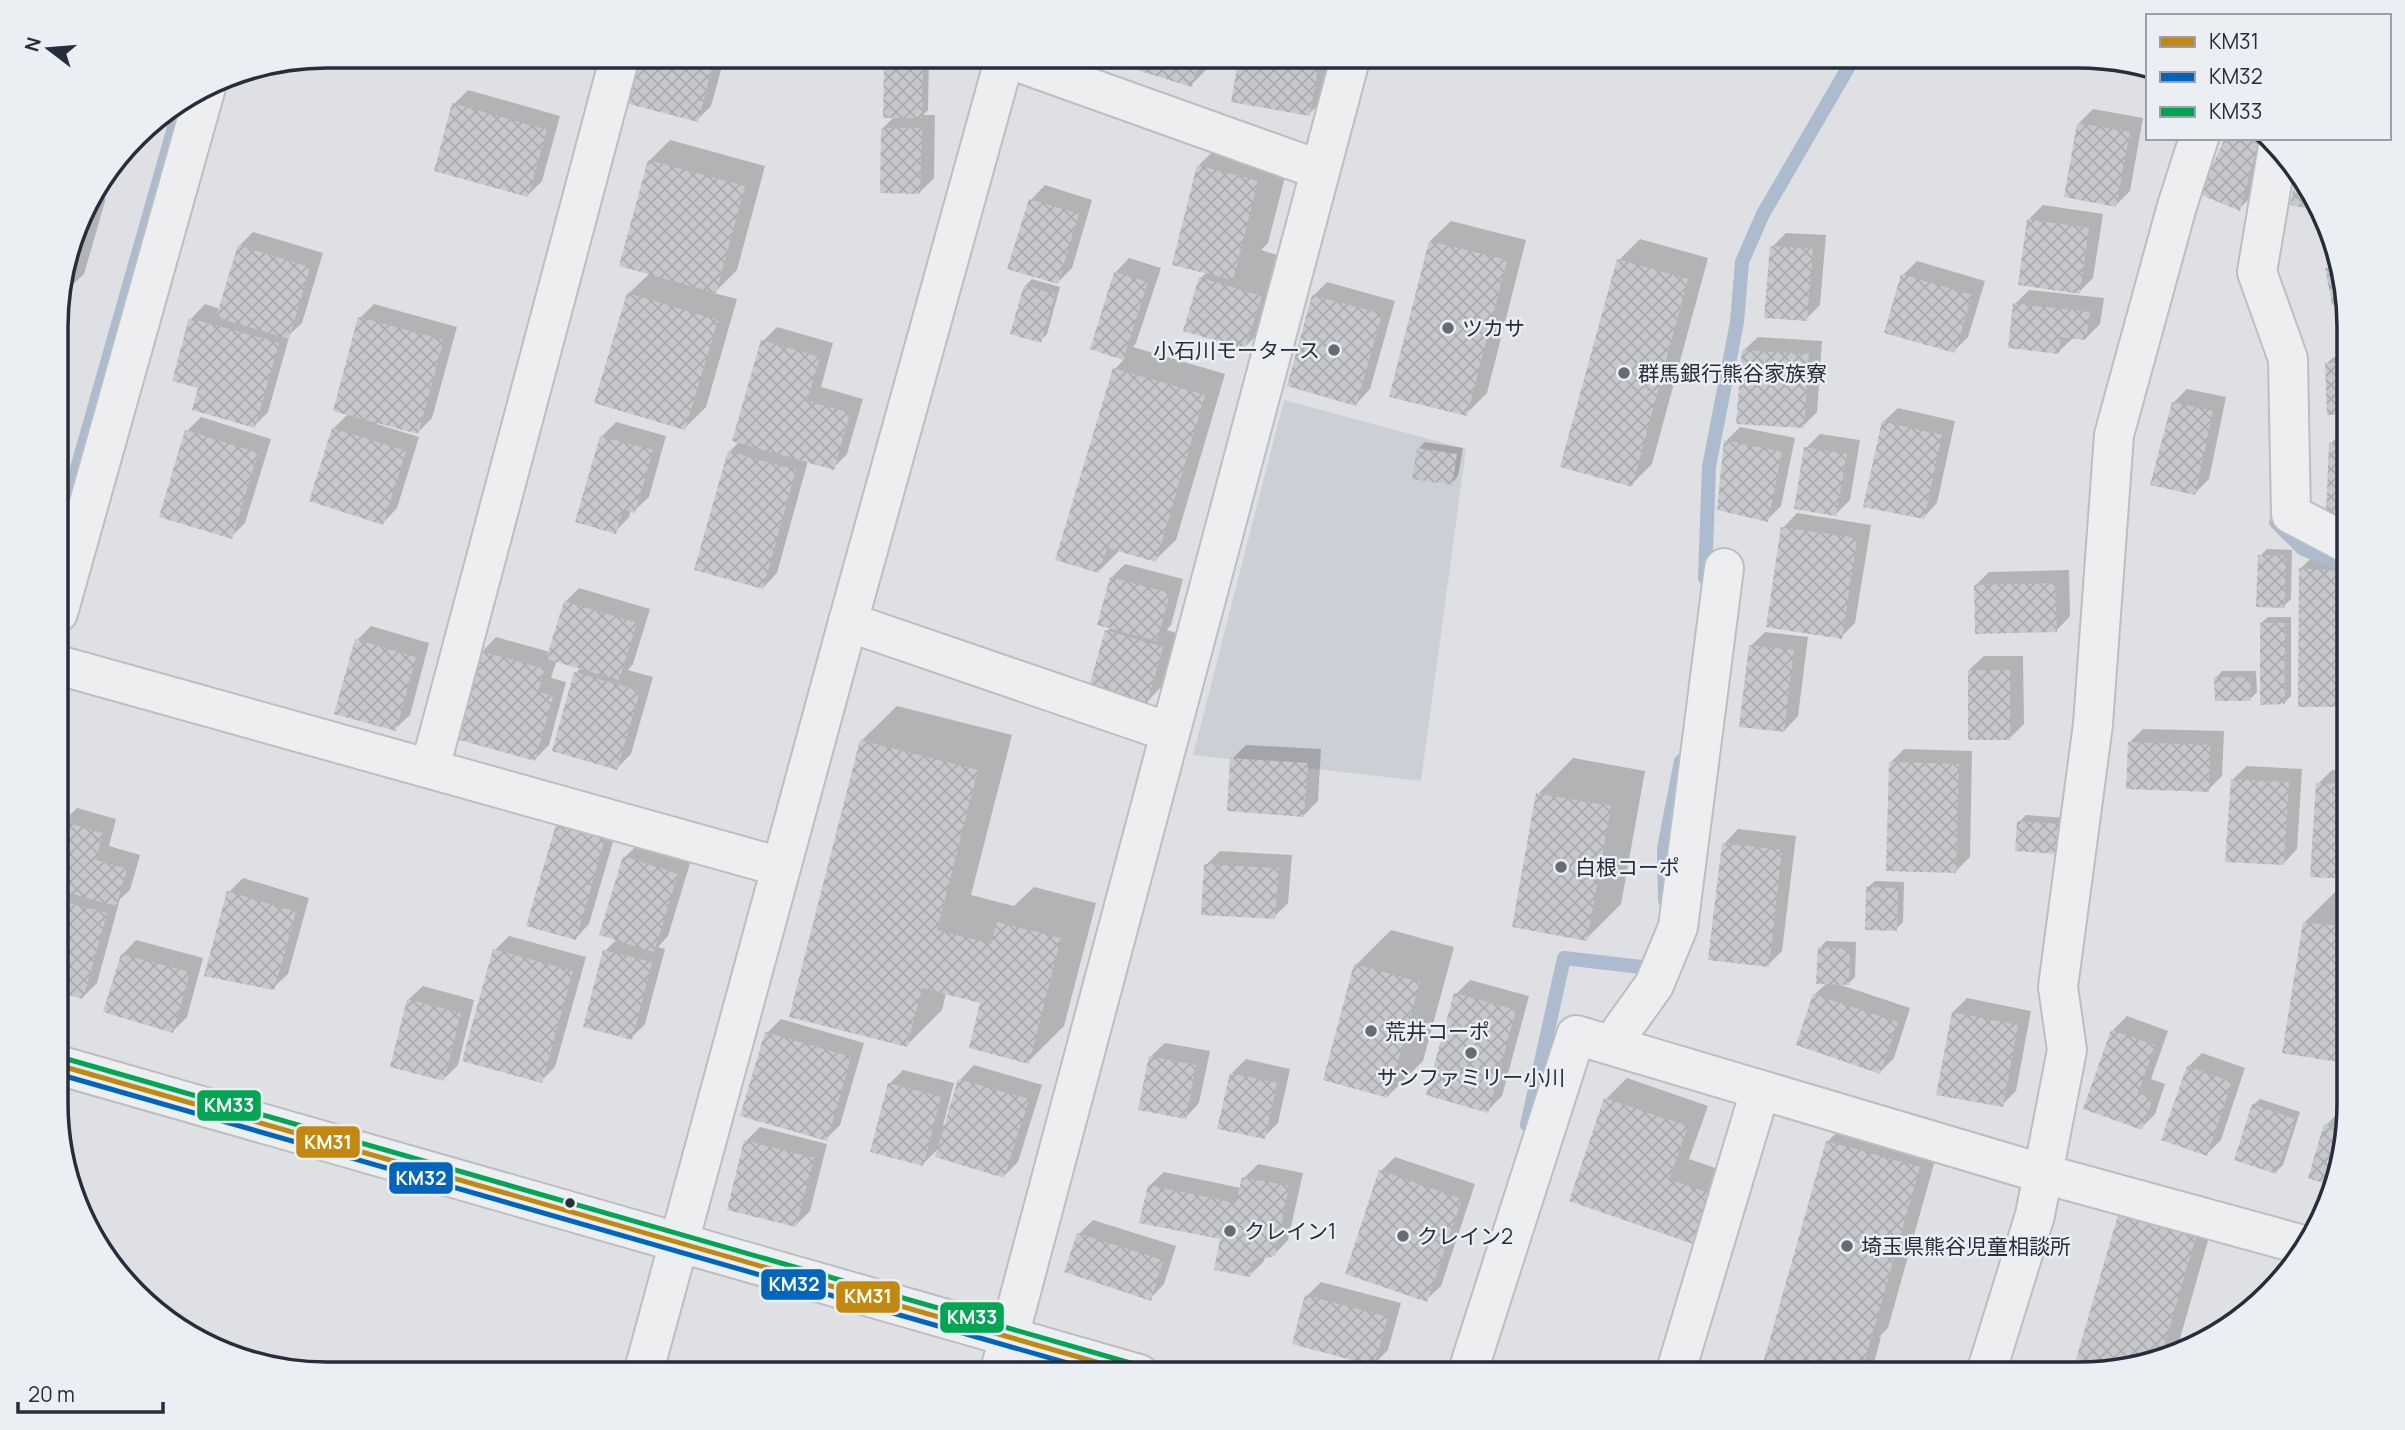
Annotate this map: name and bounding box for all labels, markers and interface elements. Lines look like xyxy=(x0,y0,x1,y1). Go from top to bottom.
north arrow xyxy=(14,14,84,84)
legend xyxy=(2146,14,2391,140)
text: KM31 xyxy=(2209,27,2259,55)
text: N xyxy=(18,34,47,54)
text: KM32 xyxy=(2209,62,2263,90)
text: KM33 xyxy=(2209,97,2262,125)
place label: ツカサ xyxy=(1462,314,1525,342)
marker: ツカサ xyxy=(1440,320,1456,336)
place label: 小石川モータース xyxy=(1153,336,1320,364)
marker: 小石川モータース xyxy=(1326,342,1342,358)
place label: 群馬銀行熊谷家族寮 xyxy=(1638,359,1827,387)
marker: 群馬銀行熊谷家族寮 xyxy=(1616,365,1632,381)
place label: 白根コーポ xyxy=(1575,853,1680,881)
marker: 白根コーポ xyxy=(1553,859,1569,875)
place label: 荒井コーポ xyxy=(1385,1017,1490,1045)
marker: 荒井コーポ xyxy=(1363,1023,1379,1039)
marker: サンファミリー小川 xyxy=(1463,1045,1479,1061)
place label: サンファミリー小川 xyxy=(1377,1063,1565,1091)
line badge: KM33 xyxy=(196,1089,262,1122)
text: KM33 xyxy=(204,1092,254,1118)
line badge: KM31 xyxy=(295,1125,361,1159)
text: KM31 xyxy=(304,1129,352,1155)
line badge: KM32 xyxy=(388,1161,454,1195)
text: KM32 xyxy=(396,1165,446,1191)
unlabelled marker xyxy=(563,1196,577,1210)
place label: クレイン1 xyxy=(1244,1217,1336,1245)
place label: クレイン2 xyxy=(1417,1222,1513,1250)
marker: クレイン1 xyxy=(1222,1223,1238,1239)
marker: クレイン2 xyxy=(1395,1228,1411,1244)
place label: 埼玉県熊谷児童相談所 xyxy=(1861,1232,2071,1260)
marker: 埼玉県熊谷児童相談所 xyxy=(1839,1238,1855,1254)
line badge: KM32 xyxy=(760,1268,827,1301)
text: KM32 xyxy=(769,1271,819,1297)
line badge: KM31 xyxy=(835,1280,901,1314)
text: KM31 xyxy=(844,1283,892,1309)
line badge: KM33 xyxy=(939,1301,1005,1334)
text: KM33 xyxy=(947,1304,997,1330)
scale bar xyxy=(18,1370,163,1414)
text: 20 m xyxy=(28,1380,75,1408)

